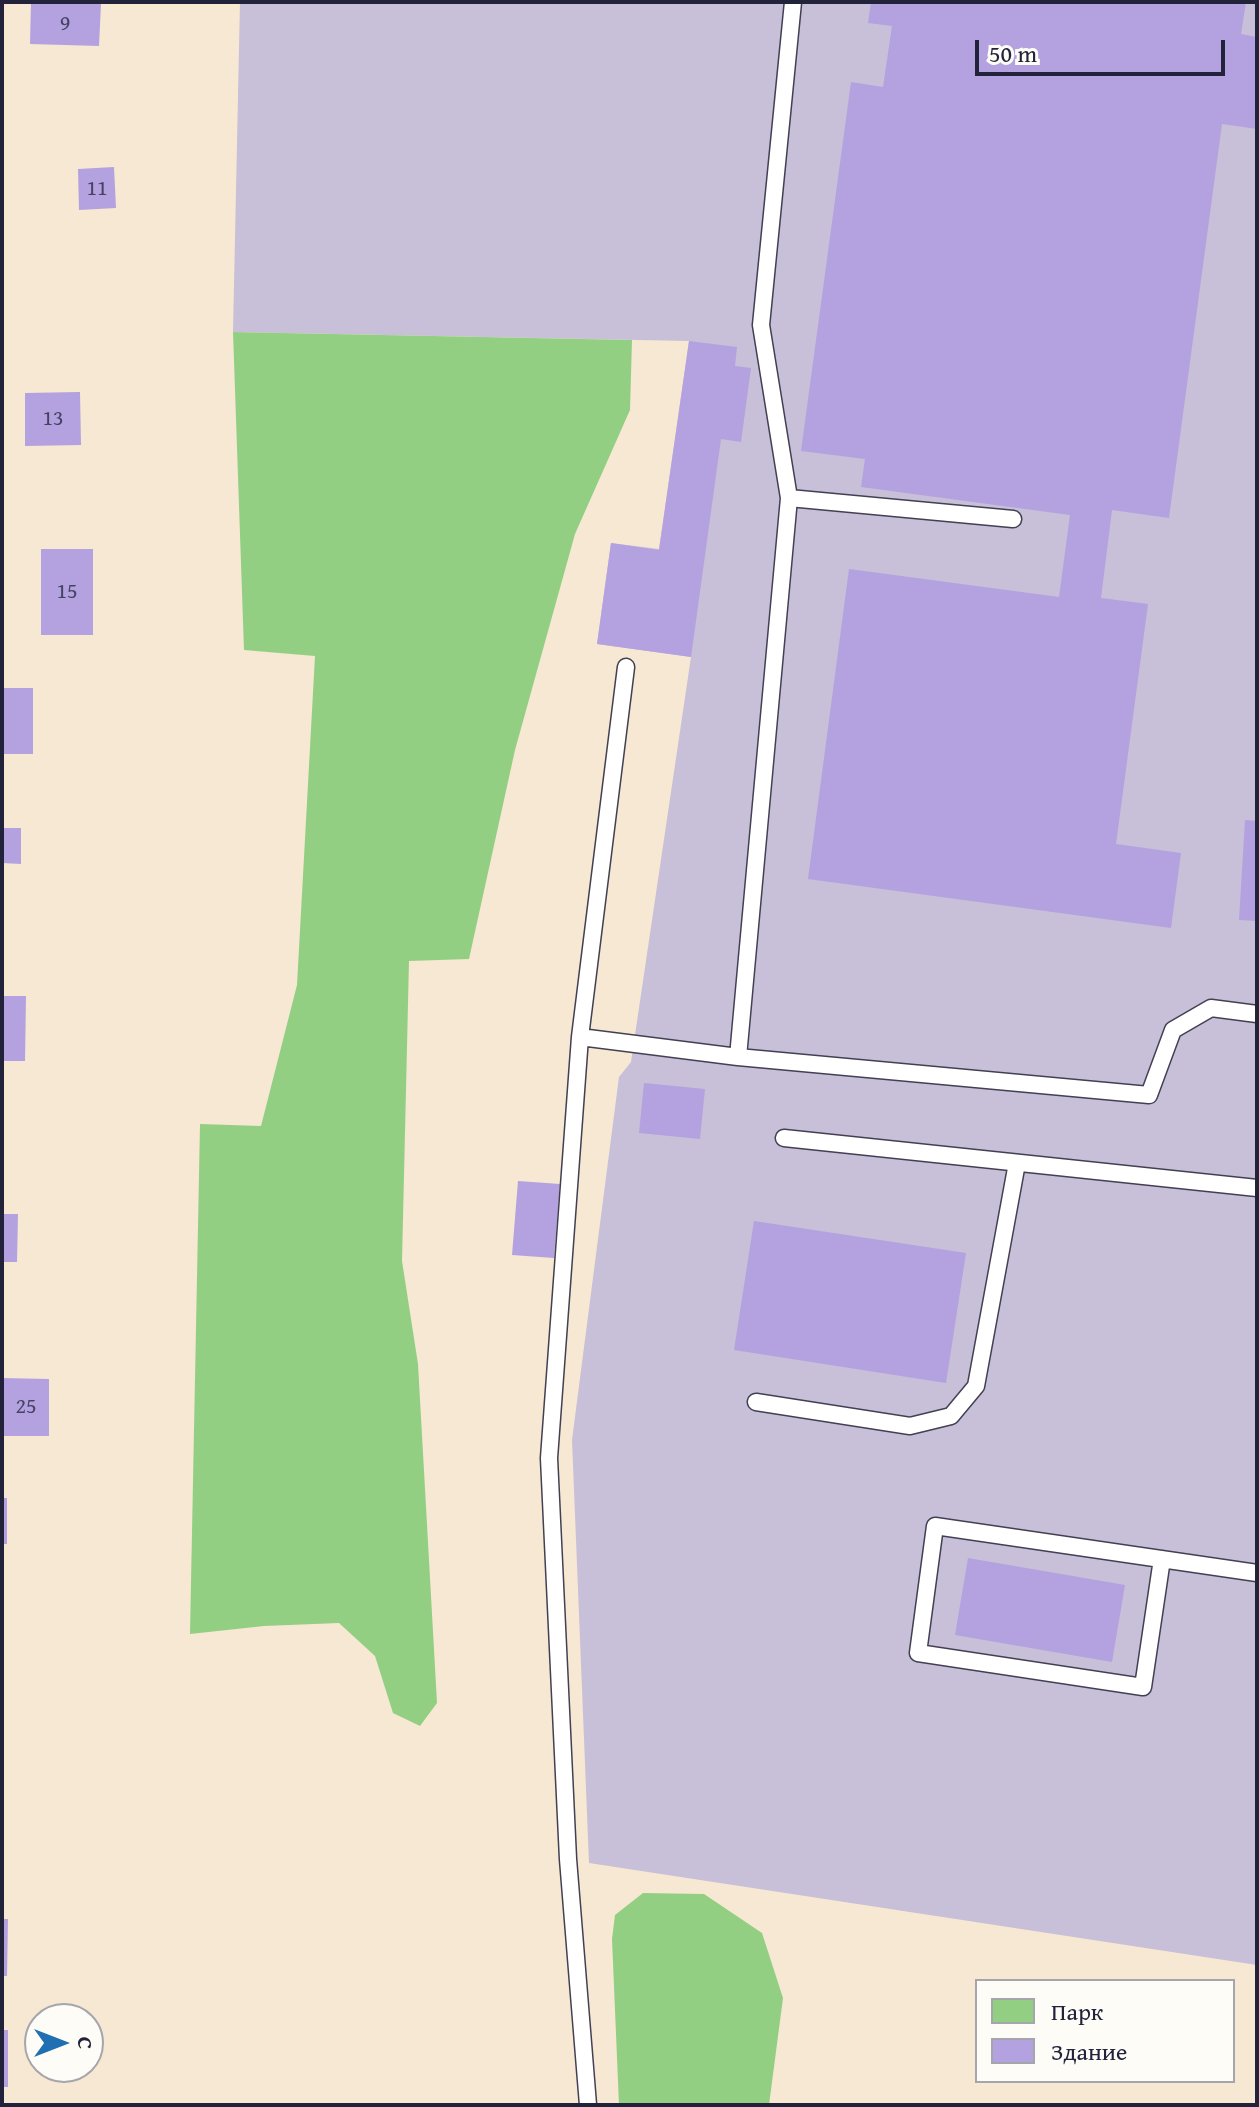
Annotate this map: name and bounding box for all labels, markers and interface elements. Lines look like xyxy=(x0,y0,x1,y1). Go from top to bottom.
house number: 9 xyxy=(60,11,70,37)
scale bar xyxy=(979,24,1229,74)
text: 50 m xyxy=(989,36,1037,71)
house number: 11 xyxy=(86,176,108,202)
house number: 13 xyxy=(42,406,64,432)
house number: 15 xyxy=(56,579,78,605)
house number: 25 xyxy=(15,1394,37,1420)
legend xyxy=(975,1979,1235,2083)
text: Парк xyxy=(1051,1994,1103,2029)
north arrow xyxy=(24,2003,104,2083)
text: Здание xyxy=(1051,2034,1127,2069)
text: С xyxy=(70,2037,102,2049)

